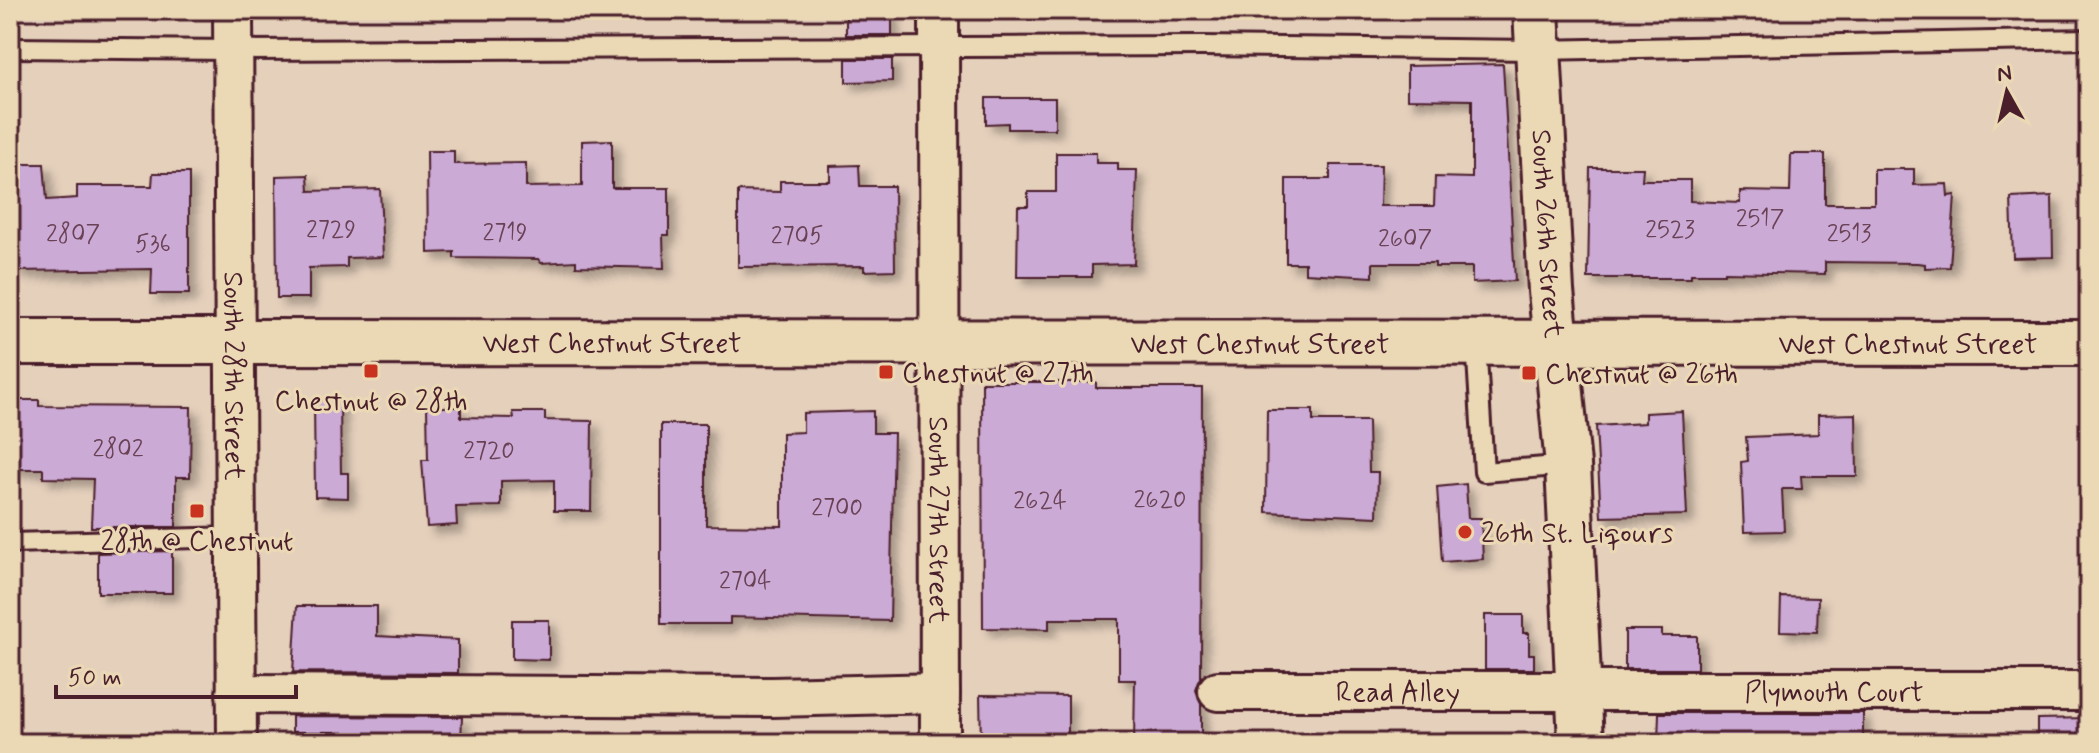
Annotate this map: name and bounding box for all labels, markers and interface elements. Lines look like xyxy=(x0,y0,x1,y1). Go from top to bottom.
north arrow xyxy=(1967,52,2047,132)
text: N xyxy=(1995,59,2014,89)
street label: South 26th Street xyxy=(1521,128,1572,340)
house number: 2517 xyxy=(1736,204,1784,235)
house number: 2729 xyxy=(306,215,356,246)
house number: 2523 xyxy=(1645,215,1695,246)
house number: 2719 xyxy=(483,218,527,249)
house number: 2807 xyxy=(46,219,100,250)
house number: 2513 xyxy=(1827,219,1872,250)
house number: 2705 xyxy=(771,221,823,252)
house number: 2607 xyxy=(1378,224,1432,255)
house number: 536 xyxy=(135,229,171,260)
street label: South 28th Street xyxy=(213,271,252,481)
street label: West Chestnut Street xyxy=(482,326,742,363)
street label: West Chestnut Street xyxy=(1130,327,1390,364)
street label: West Chestnut Street xyxy=(1778,327,2038,364)
place label: Chestnut @ 27th xyxy=(902,356,1094,393)
place label: Chestnut @ 26th xyxy=(1545,357,1738,394)
marker: Chestnut @ 28th xyxy=(362,362,380,380)
marker: Chestnut @ 27th xyxy=(877,363,895,381)
marker: Chestnut @ 26th xyxy=(1520,364,1538,382)
place label: Chestnut @ 28th xyxy=(274,384,468,421)
street label: South 27th Street xyxy=(919,416,956,624)
house number: 2802 xyxy=(92,434,144,465)
house number: 2720 xyxy=(463,436,515,467)
house number: 2620 xyxy=(1134,485,1186,516)
house number: 2624 xyxy=(1013,486,1067,517)
house number: 2700 xyxy=(811,493,863,524)
marker: 28th @ Chestnut xyxy=(188,502,206,520)
place label: 26th St. Liqours xyxy=(1481,516,1673,553)
marker: 26th St. Liqours xyxy=(1456,523,1474,541)
place label: 28th @ Chestnut xyxy=(100,524,294,561)
house number: 2704 xyxy=(719,566,771,597)
scale bar xyxy=(56,649,296,699)
text: 50 m xyxy=(68,663,122,694)
street label: Read Alley xyxy=(1336,675,1460,712)
street label: Plymouth Court xyxy=(1744,675,1924,712)

